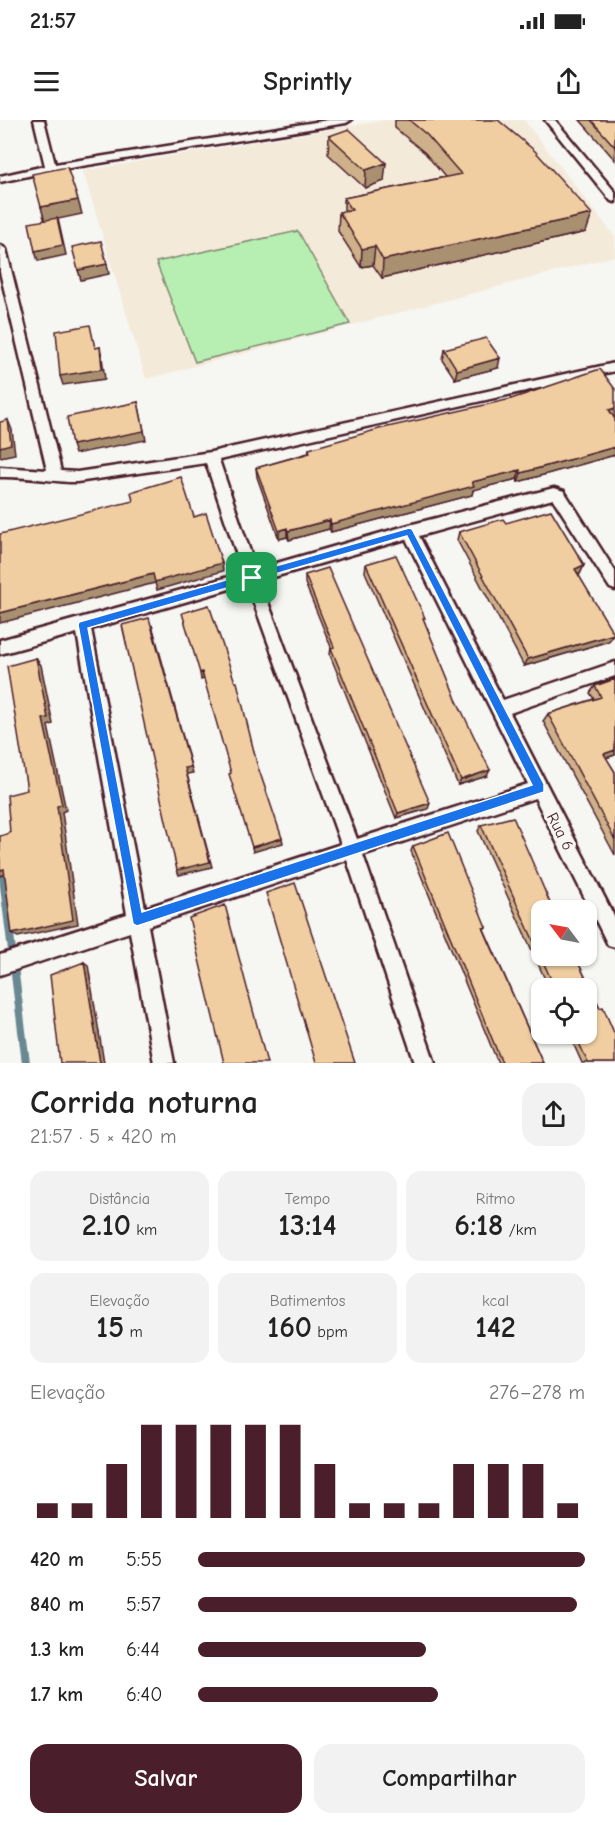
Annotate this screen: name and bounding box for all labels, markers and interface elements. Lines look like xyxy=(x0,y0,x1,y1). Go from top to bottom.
text: 21:57 xyxy=(30,8,76,34)
icon: menu xyxy=(30,65,63,98)
icon: share xyxy=(552,65,585,98)
text: Sprintly xyxy=(263,66,352,97)
pin xyxy=(226,552,277,603)
icon: arrive xyxy=(235,561,268,594)
street label: Rua 6 xyxy=(543,810,577,853)
north arrow xyxy=(531,900,597,966)
map controls xyxy=(531,900,597,1044)
button: locate xyxy=(531,978,597,1044)
text: Corrida noturna xyxy=(30,1083,258,1121)
button: share xyxy=(522,1083,585,1146)
text: 21:57 · 5 × 420 m xyxy=(30,1125,176,1148)
text: Distância xyxy=(89,1190,150,1208)
text: Tempo xyxy=(285,1190,330,1208)
text: Ritmo xyxy=(476,1190,515,1208)
text: 2.10 xyxy=(82,1208,131,1243)
text: 13:14 xyxy=(278,1208,337,1243)
text: 6:18 xyxy=(454,1208,503,1243)
text: km xyxy=(131,1221,157,1239)
text: /km xyxy=(503,1221,537,1239)
text: Elevação xyxy=(89,1292,150,1310)
text: Batimentos xyxy=(270,1292,345,1310)
text: kcal xyxy=(482,1292,509,1310)
text: 15 xyxy=(96,1310,124,1345)
text: 160 xyxy=(267,1310,312,1345)
text: 142 xyxy=(475,1310,516,1345)
text: m xyxy=(124,1323,143,1341)
text: bpm xyxy=(312,1323,348,1341)
text: Elevação xyxy=(30,1381,105,1404)
text: 276–278 m xyxy=(489,1381,585,1404)
text: 420 m xyxy=(30,1548,84,1571)
text: 5:55 xyxy=(126,1548,162,1571)
text: 840 m xyxy=(30,1593,84,1616)
text: 5:57 xyxy=(126,1593,161,1616)
text: 1.3 km xyxy=(30,1638,84,1661)
text: 6:44 xyxy=(126,1638,160,1661)
text: 1.7 km xyxy=(30,1683,83,1706)
text: 6:40 xyxy=(126,1683,162,1706)
button: Salvar xyxy=(30,1744,302,1813)
button: Compartilhar xyxy=(314,1744,585,1813)

